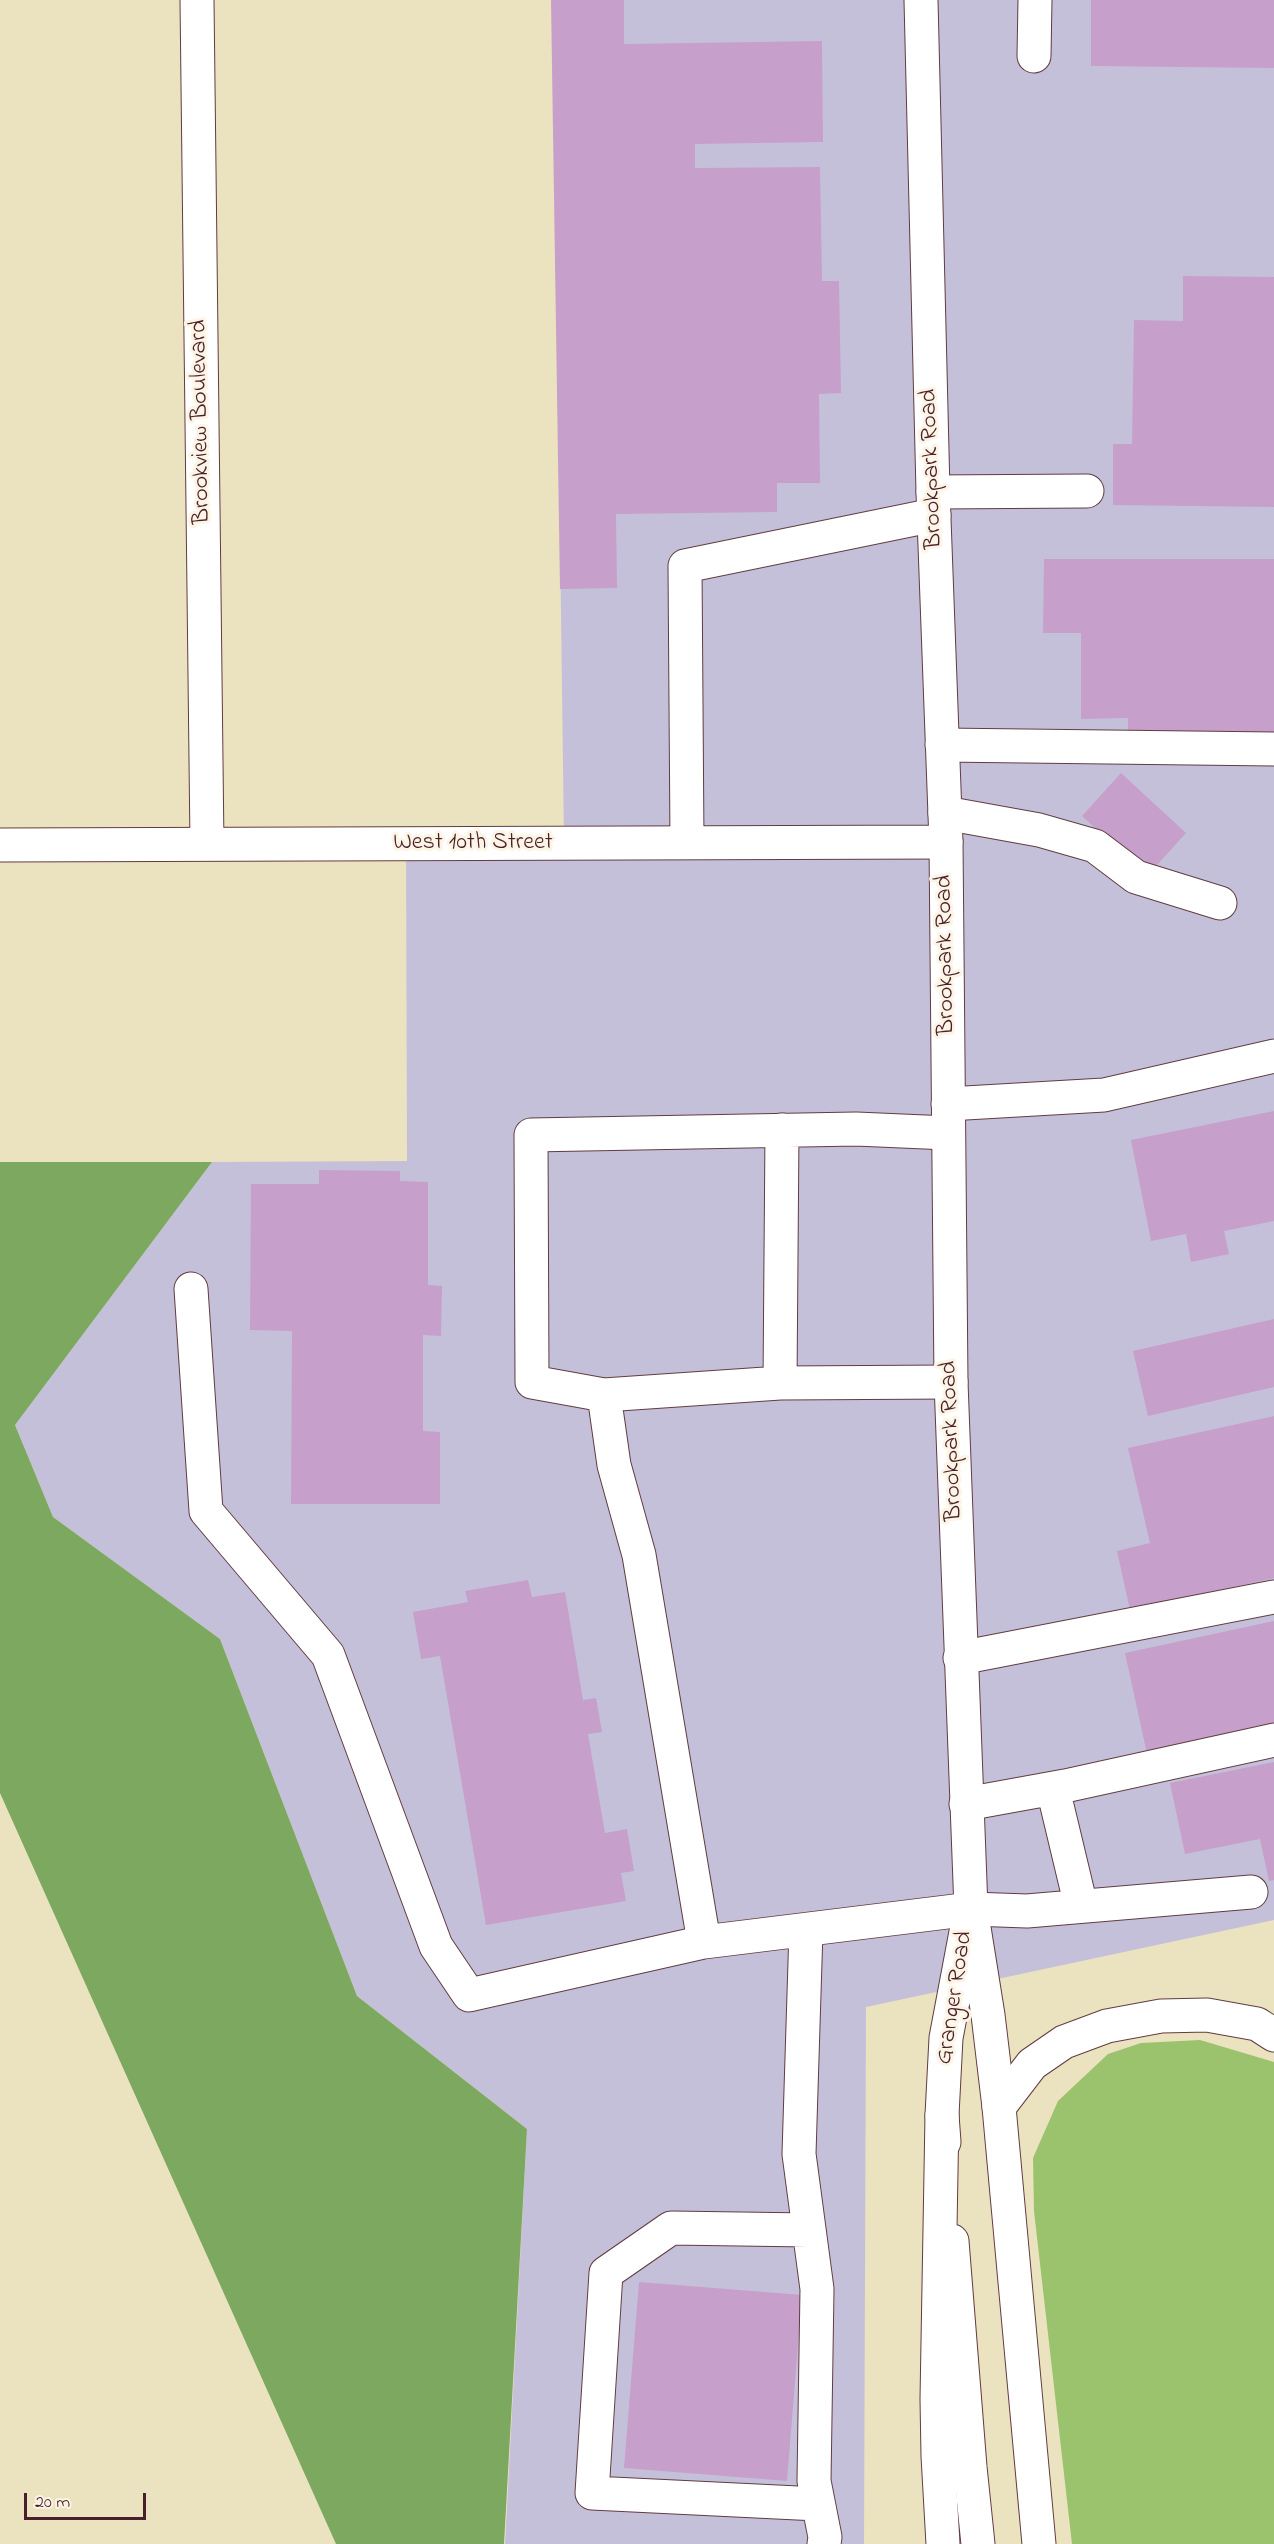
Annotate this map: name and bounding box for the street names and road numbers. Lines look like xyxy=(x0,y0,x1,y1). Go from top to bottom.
street label: Brookview Boulevard xyxy=(186,319,218,525)
street label: Brookpark Road xyxy=(916,388,950,550)
street label: West 10th Street xyxy=(393,830,553,858)
street label: Brookpark Road xyxy=(931,875,963,1035)
street label: Brookpark Road xyxy=(936,1360,970,1522)
street label: Granger Road xyxy=(931,1929,981,2067)

